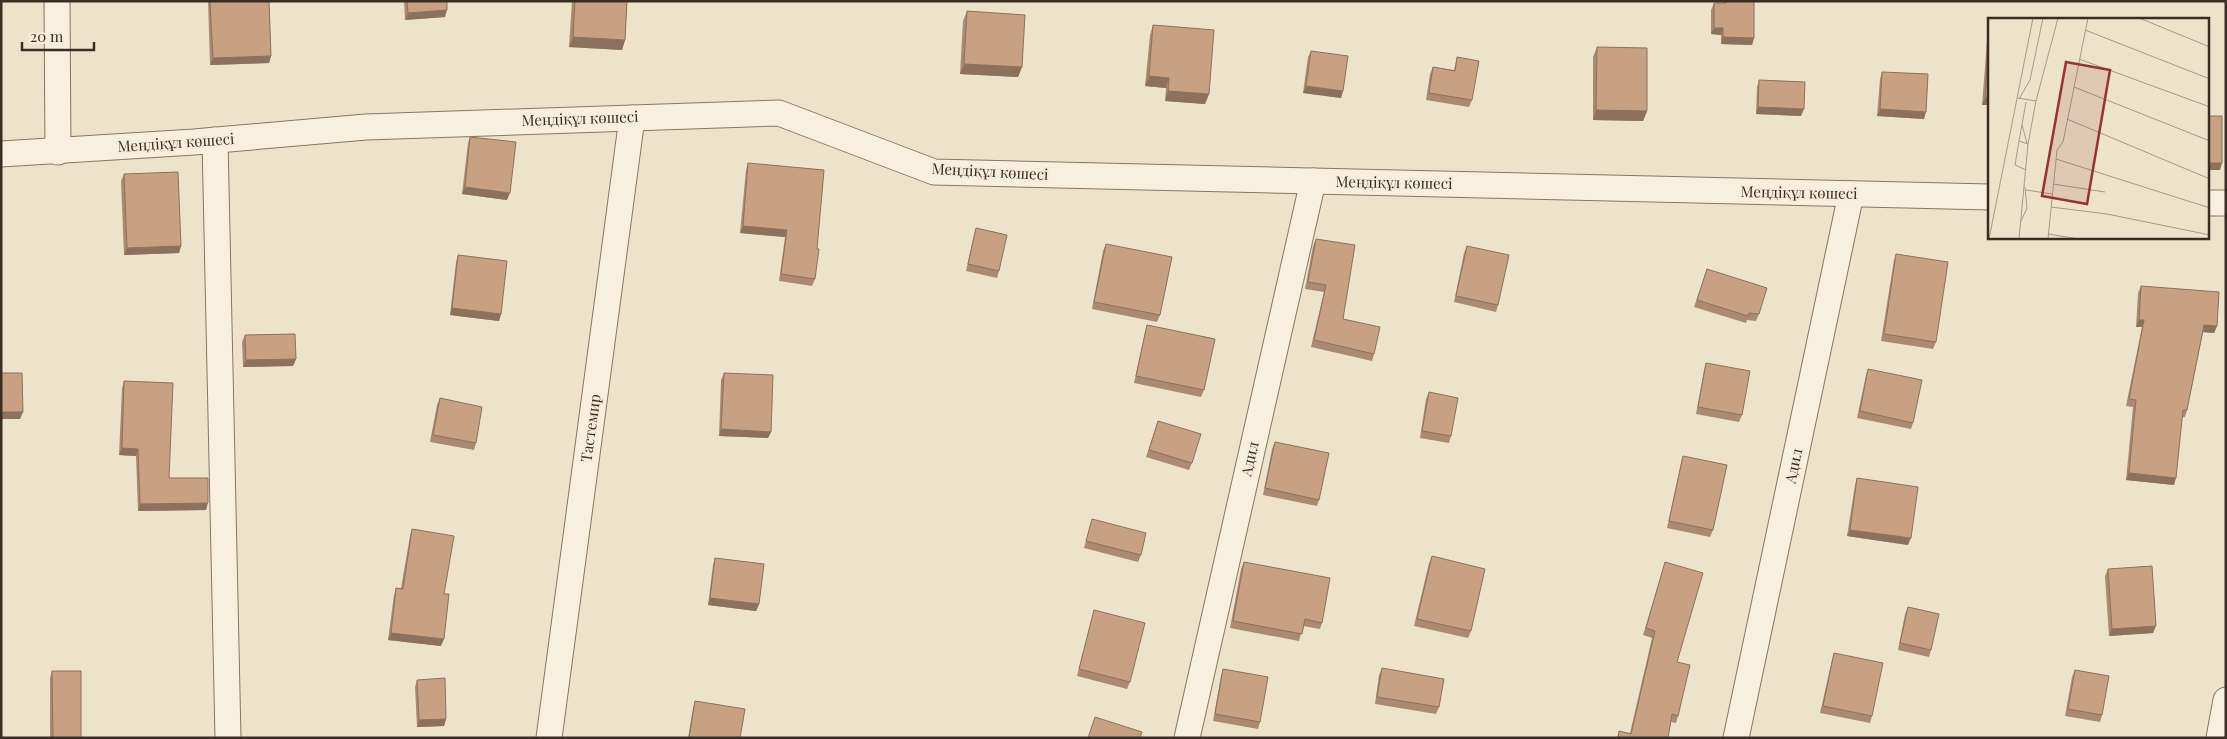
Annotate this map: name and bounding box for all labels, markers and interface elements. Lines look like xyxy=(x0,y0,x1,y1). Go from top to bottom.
inset map xyxy=(1988,18,2210,239)
scale bar xyxy=(22,20,95,52)
text: 20 m xyxy=(30,26,64,46)
street label: Меңдіқұл көшесі xyxy=(521,106,639,130)
street label: Меңдіқұл көшесі xyxy=(117,128,235,156)
street label: Меңдіқұл көшесі xyxy=(931,158,1050,184)
street label: Меңдіқұл көшесі xyxy=(1335,171,1453,193)
street label: Меңдіқұл көшесі xyxy=(1740,181,1858,203)
street label: Тастемир xyxy=(575,392,605,463)
street label: Адил xyxy=(1235,439,1263,479)
street label: Адил xyxy=(1779,446,1807,486)

